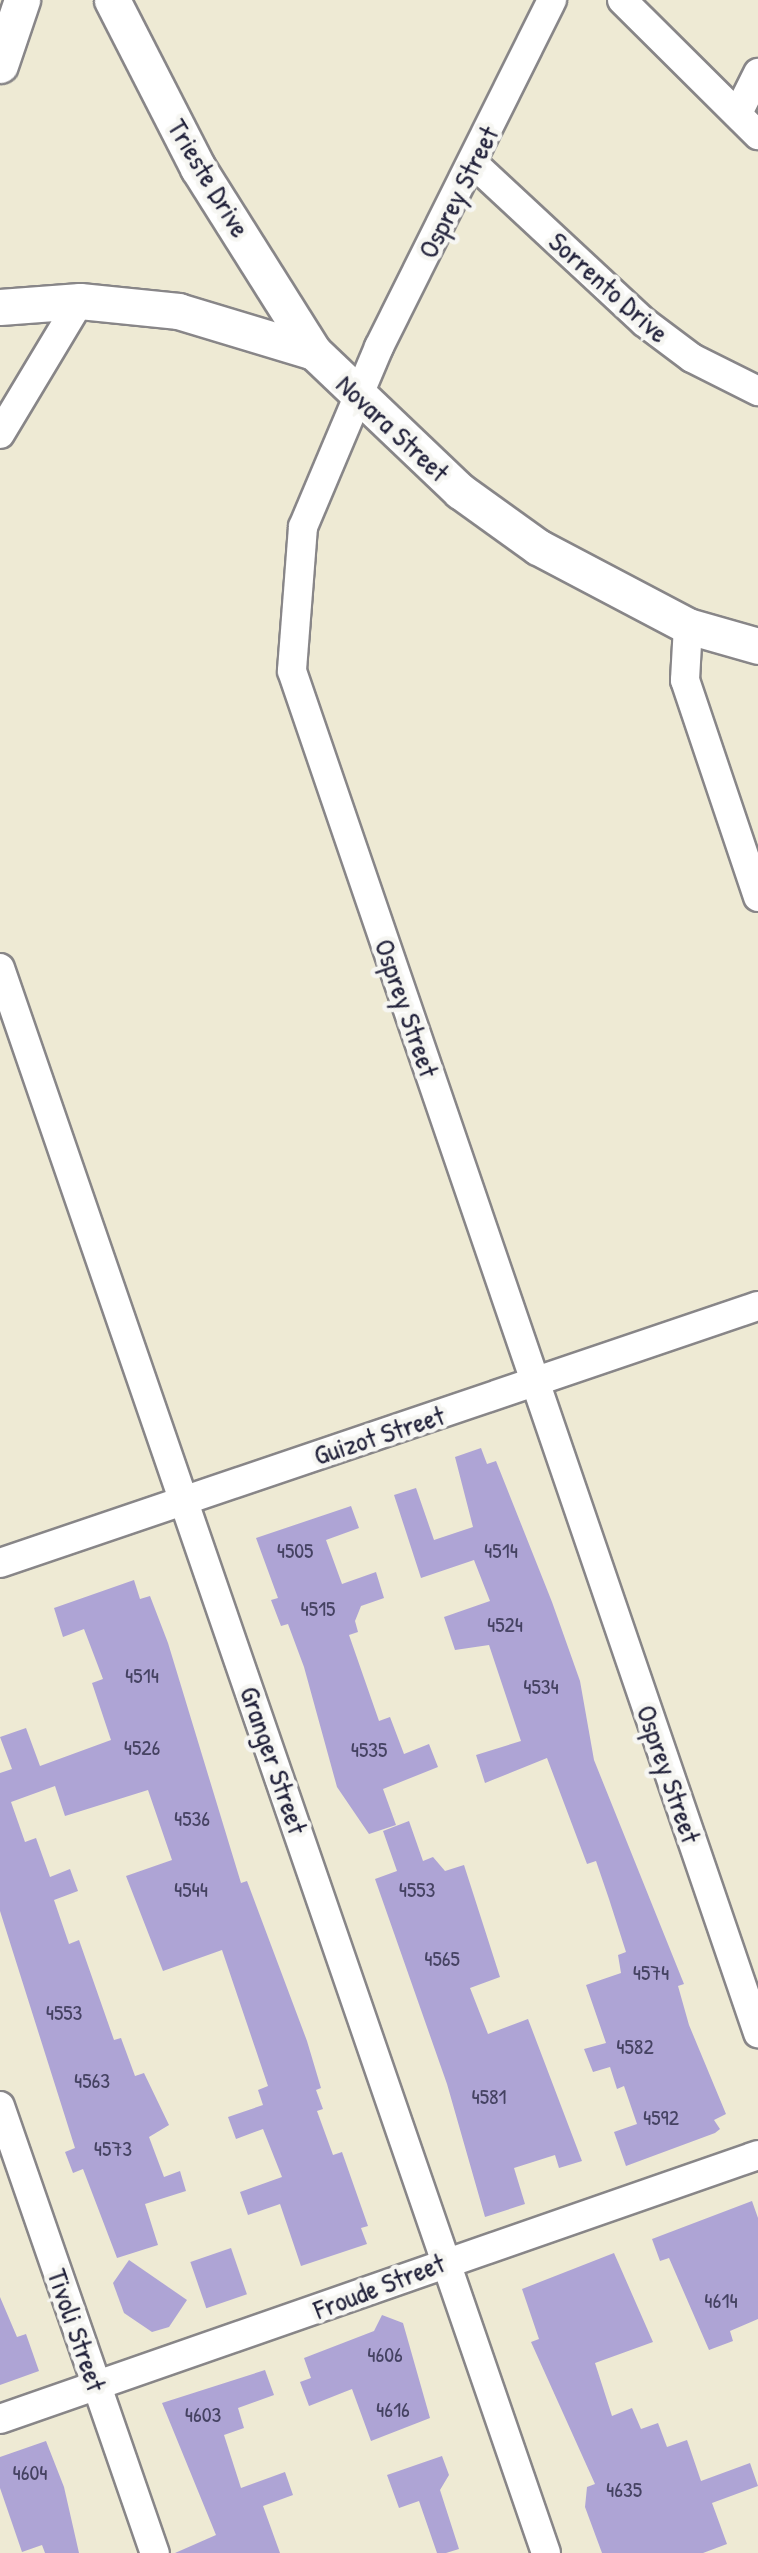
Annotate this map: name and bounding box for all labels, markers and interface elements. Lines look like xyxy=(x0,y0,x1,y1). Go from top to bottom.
street label: Trieste Drive xyxy=(161,113,257,243)
street label: Osprey Street xyxy=(410,120,506,264)
street label: Sorrento Drive xyxy=(542,224,676,350)
street label: Novara Street xyxy=(330,367,456,489)
street label: Osprey Street xyxy=(368,935,446,1081)
street label: Guizot Street xyxy=(309,1398,449,1472)
house number: 4505 xyxy=(277,1538,313,1564)
house number: 4514 xyxy=(484,1538,518,1564)
house number: 4515 xyxy=(301,1596,335,1622)
house number: 4524 xyxy=(487,1612,523,1638)
house number: 4514 xyxy=(125,1663,159,1689)
house number: 4534 xyxy=(523,1674,559,1700)
street label: Granger Street xyxy=(233,1682,315,1838)
street label: Osprey Street xyxy=(630,1701,708,1847)
house number: 4526 xyxy=(124,1735,160,1761)
house number: 4535 xyxy=(351,1737,387,1763)
house number: 4536 xyxy=(174,1806,210,1832)
house number: 4544 xyxy=(174,1877,208,1903)
house number: 4553 xyxy=(399,1877,435,1903)
house number: 4565 xyxy=(424,1946,460,1972)
house number: 4574 xyxy=(633,1960,669,1986)
house number: 4553 xyxy=(46,2000,82,2026)
house number: 4582 xyxy=(616,2034,654,2060)
house number: 4563 xyxy=(74,2068,110,2094)
house number: 4581 xyxy=(471,2084,507,2110)
house number: 4592 xyxy=(643,2105,679,2131)
house number: 4573 xyxy=(94,2136,132,2162)
street label: Froude Street xyxy=(309,2246,449,2326)
street label: Tivoli Street xyxy=(40,2264,114,2396)
house number: 4614 xyxy=(704,2288,738,2314)
house number: 4606 xyxy=(367,2342,403,2368)
house number: 4616 xyxy=(376,2397,410,2423)
house number: 4603 xyxy=(185,2402,221,2428)
house number: 4604 xyxy=(12,2460,48,2486)
house number: 4635 xyxy=(606,2477,642,2503)

